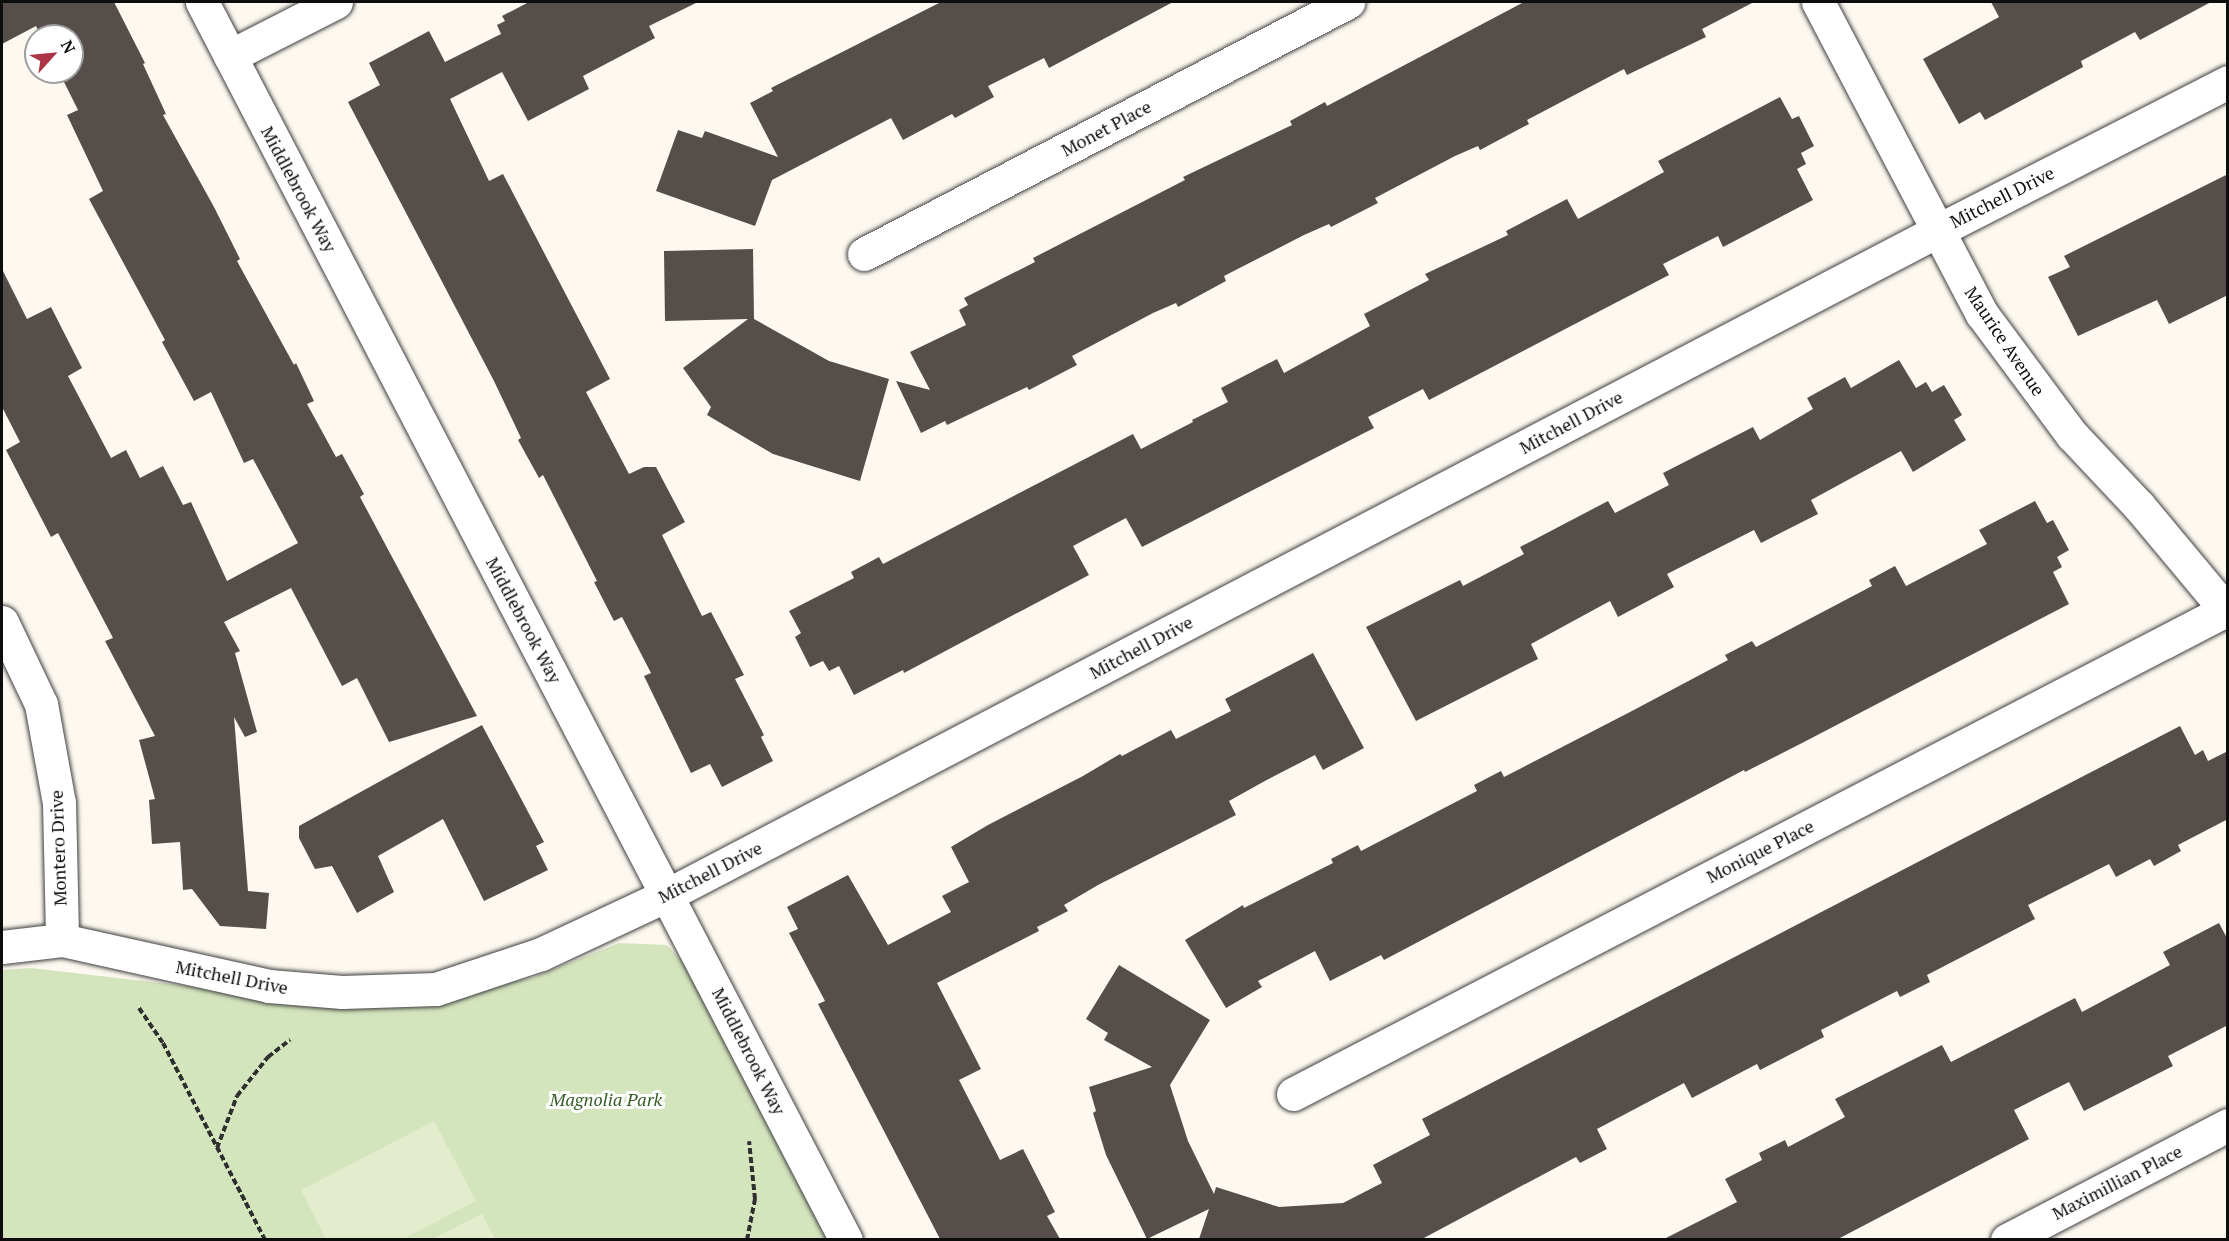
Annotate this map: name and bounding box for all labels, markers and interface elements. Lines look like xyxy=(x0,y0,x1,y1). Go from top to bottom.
north arrow xyxy=(24,24,84,84)
text: N xyxy=(56,36,81,57)
street label: Monet Place xyxy=(1057,95,1155,161)
street label: Middlebrook Way xyxy=(257,122,341,256)
street label: Mitchell Drive xyxy=(1946,162,2058,232)
street label: Maurice Avenue xyxy=(1960,282,2050,400)
street label: Mitchell Drive xyxy=(1516,386,1626,458)
street label: Middlebrook Way xyxy=(482,553,566,687)
street label: Mitchell Drive xyxy=(1086,611,1196,683)
street label: Montero Drive xyxy=(45,790,71,906)
street label: Monique Place xyxy=(1703,815,1817,887)
street label: Mitchell Drive xyxy=(654,837,766,907)
street label: Mitchell Drive xyxy=(174,956,290,998)
street label: Middlebrook Way xyxy=(708,984,790,1118)
park label: Magnolia Park xyxy=(550,1088,662,1110)
street label: Maximillian Place xyxy=(2048,1140,2186,1224)

